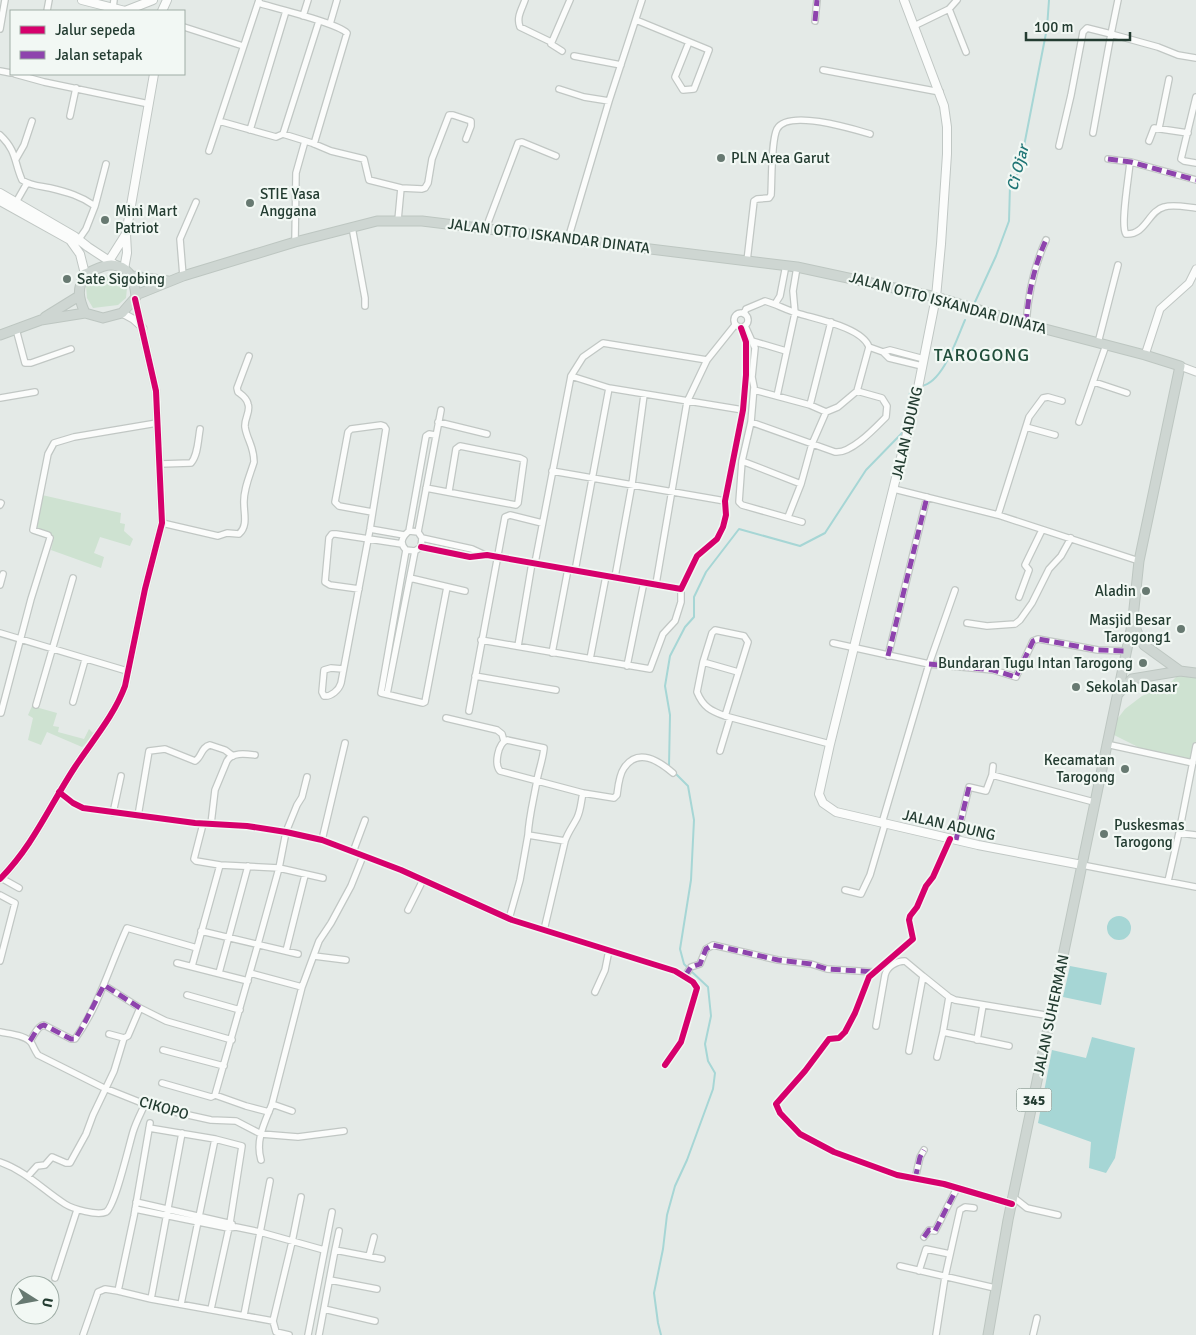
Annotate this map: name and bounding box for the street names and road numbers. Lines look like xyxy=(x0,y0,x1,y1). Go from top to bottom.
street label: JALAN OTTO ISKANDAR DINATA xyxy=(447,215,651,257)
street label: JALAN OTTO ISKANDAR DINATA xyxy=(847,268,1049,338)
street label: JALAN ADUNG xyxy=(888,385,926,481)
street label: JALAN ADUNG xyxy=(901,806,997,844)
street label: JALAN SUHERMAN xyxy=(1029,953,1073,1077)
road number: 345 xyxy=(1016,1088,1052,1112)
street label: CIKOPO xyxy=(137,1092,191,1124)

